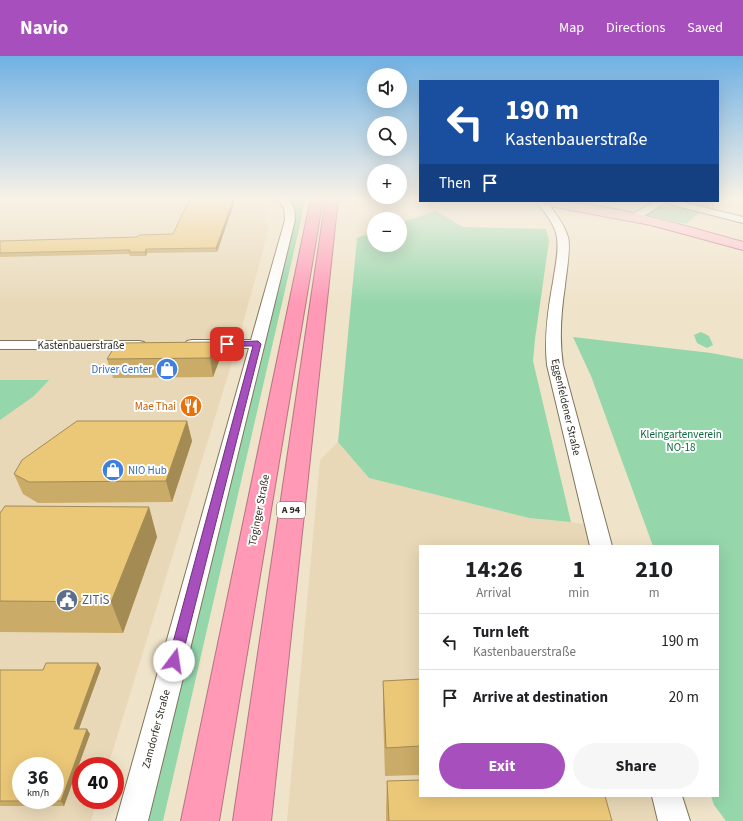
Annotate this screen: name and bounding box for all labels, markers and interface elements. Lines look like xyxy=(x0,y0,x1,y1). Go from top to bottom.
text: Navio xyxy=(20,15,68,42)
text: Map xyxy=(559,18,584,38)
text: Directions xyxy=(606,18,665,38)
text: Saved xyxy=(687,18,723,38)
map controls xyxy=(367,68,407,252)
button: sound xyxy=(367,68,407,108)
text: 190 m xyxy=(505,90,579,130)
icon: left xyxy=(439,96,491,148)
button: search xyxy=(367,116,407,156)
text: Kastenbauerstraße xyxy=(505,127,647,152)
button: + xyxy=(367,164,407,204)
icon: arrive xyxy=(479,172,501,194)
text: Then xyxy=(439,173,471,194)
button: − xyxy=(367,212,407,252)
pin xyxy=(210,327,244,361)
icon: arrive xyxy=(216,333,238,355)
street label: Kastenbauerstraße xyxy=(37,338,125,353)
shop icon: Driver Center xyxy=(154,356,180,382)
street label: Eggenfeldener Straße xyxy=(548,357,585,457)
place label: Driver Center xyxy=(92,362,152,377)
restaurant icon: Mae Thai xyxy=(178,393,204,419)
place label: Mae Thai xyxy=(135,399,176,414)
park label: Kleingartenverein NO-18 xyxy=(640,427,722,455)
shop icon: NIO Hub xyxy=(100,457,126,483)
place label: NIO Hub xyxy=(128,463,167,478)
street label: Töginger Straße xyxy=(245,472,273,547)
road number: A 94 xyxy=(277,502,305,518)
text: 14:26 xyxy=(465,552,523,587)
text: 1 xyxy=(573,552,585,587)
text: 210 xyxy=(635,552,673,587)
text: Arrival xyxy=(476,584,511,602)
text: min xyxy=(568,584,589,602)
text: m xyxy=(649,584,660,602)
public building icon: ZITiS xyxy=(54,587,80,613)
place label: ZITiS xyxy=(82,591,110,609)
text: Turn left xyxy=(473,622,529,643)
icon: left xyxy=(439,631,461,653)
text: 190 m xyxy=(661,631,699,652)
position arrow xyxy=(153,640,195,682)
text: Kastenbauerstraße xyxy=(473,643,576,661)
street label: Zamdorfer Straße xyxy=(138,687,174,770)
icon: arrive xyxy=(439,687,461,709)
text: Arrive at destination xyxy=(473,687,608,708)
text: 20 m xyxy=(669,687,699,708)
button: Exit xyxy=(439,743,565,789)
button: Share xyxy=(573,743,699,789)
speed limit sign: 40 xyxy=(72,757,124,809)
text: 36 xyxy=(27,764,49,792)
text: km/h xyxy=(27,786,49,800)

